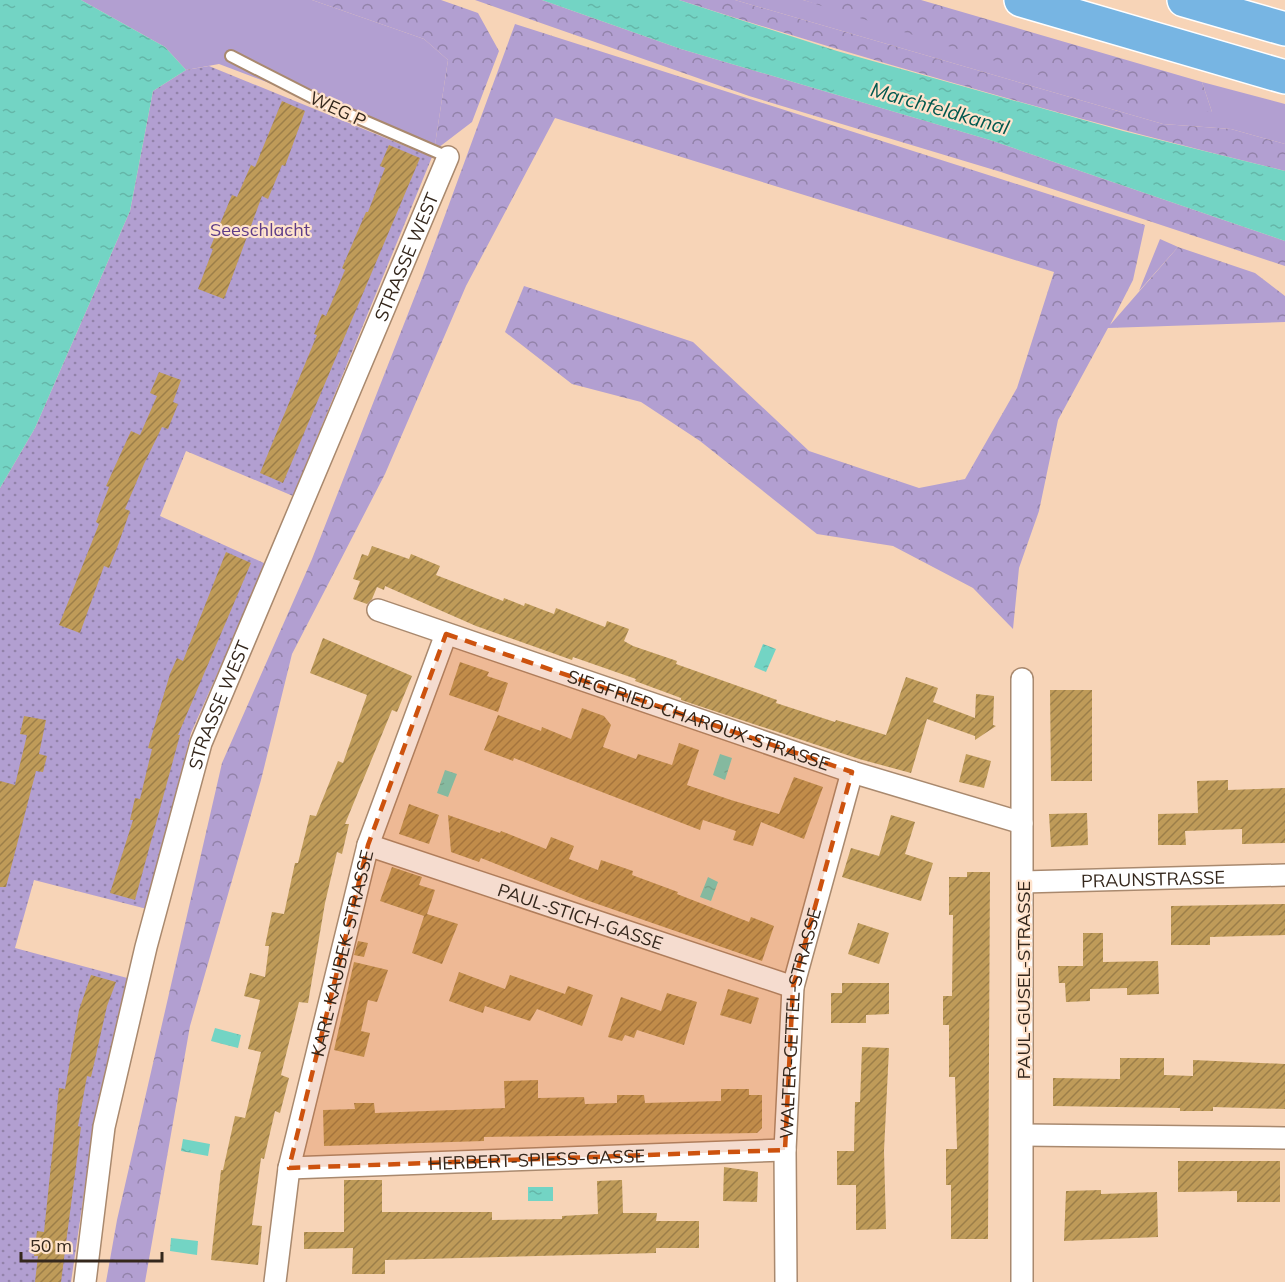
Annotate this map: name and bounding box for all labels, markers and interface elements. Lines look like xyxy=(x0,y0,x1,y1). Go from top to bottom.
water label: Marchfeldkanal xyxy=(868,76,1012,140)
street label: WEG P xyxy=(306,86,370,132)
street label: STRASSE WEST xyxy=(369,189,443,324)
park label: Seeschlacht xyxy=(210,218,310,241)
street label: STRASSE WEST xyxy=(183,637,254,772)
street label: SIEGFRIED-CHAROUX-STRASSE xyxy=(564,664,833,775)
street label: KARL-KAUBEK-STRASSE xyxy=(305,847,378,1059)
street label: PRAUNSTRASSE xyxy=(1081,865,1225,892)
street label: PAUL-STICH-GASSE xyxy=(495,878,666,954)
street label: PAUL-GUSEL-STRASSE xyxy=(1012,881,1035,1079)
street label: WALTER-GETTEL-STRASSE xyxy=(774,905,826,1140)
street label: HERBERT-SPIESS-GASSE xyxy=(428,1144,646,1174)
scale bar xyxy=(21,1225,162,1263)
text: 50 m xyxy=(30,1234,72,1257)

